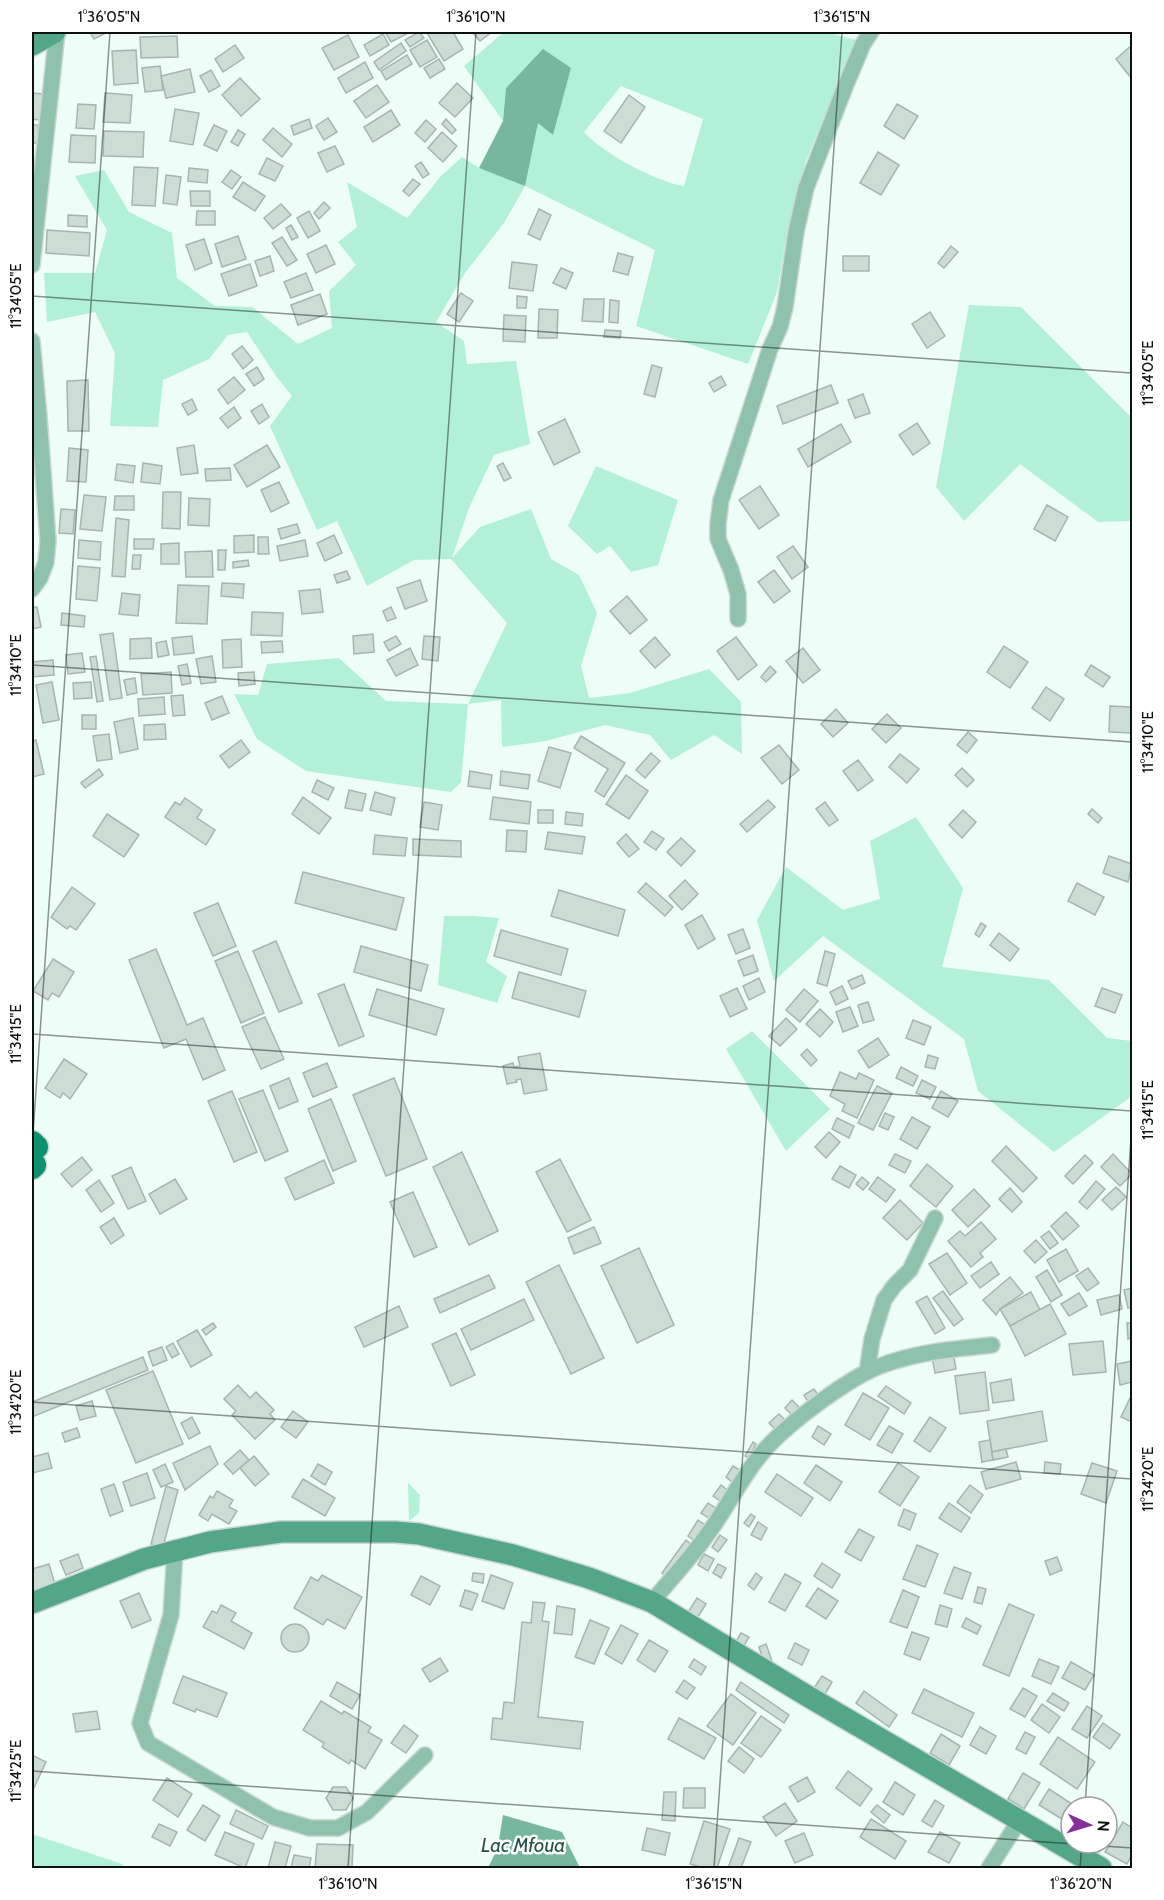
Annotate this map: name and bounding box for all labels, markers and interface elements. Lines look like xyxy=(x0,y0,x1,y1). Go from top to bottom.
text: 1°36'05"N xyxy=(78,8,140,26)
text: 1°36'10"N xyxy=(446,8,506,26)
text: 1°36'15"N xyxy=(814,8,870,26)
text: 11°34'05"E xyxy=(7,263,25,329)
text: 11°34'05"E xyxy=(1139,340,1157,406)
text: 11°34'10"E xyxy=(7,634,25,696)
text: 11°34'10"E xyxy=(1139,711,1157,773)
text: 11°34'15"E xyxy=(7,1004,25,1064)
text: 11°34'15"E xyxy=(1139,1080,1157,1140)
text: 11°34'20"E xyxy=(7,1370,25,1434)
text: 11°34'20"E xyxy=(1139,1447,1157,1511)
text: 11°34'25"E xyxy=(7,1740,25,1802)
north arrow xyxy=(1059,1795,1119,1855)
text: N xyxy=(1094,1820,1113,1832)
water label: Lac Mfoua xyxy=(481,1833,565,1857)
text: 1°36'10"N xyxy=(318,1875,378,1893)
text: 1°36'15"N xyxy=(686,1875,742,1893)
text: 1°36'20"N xyxy=(1050,1875,1112,1893)

